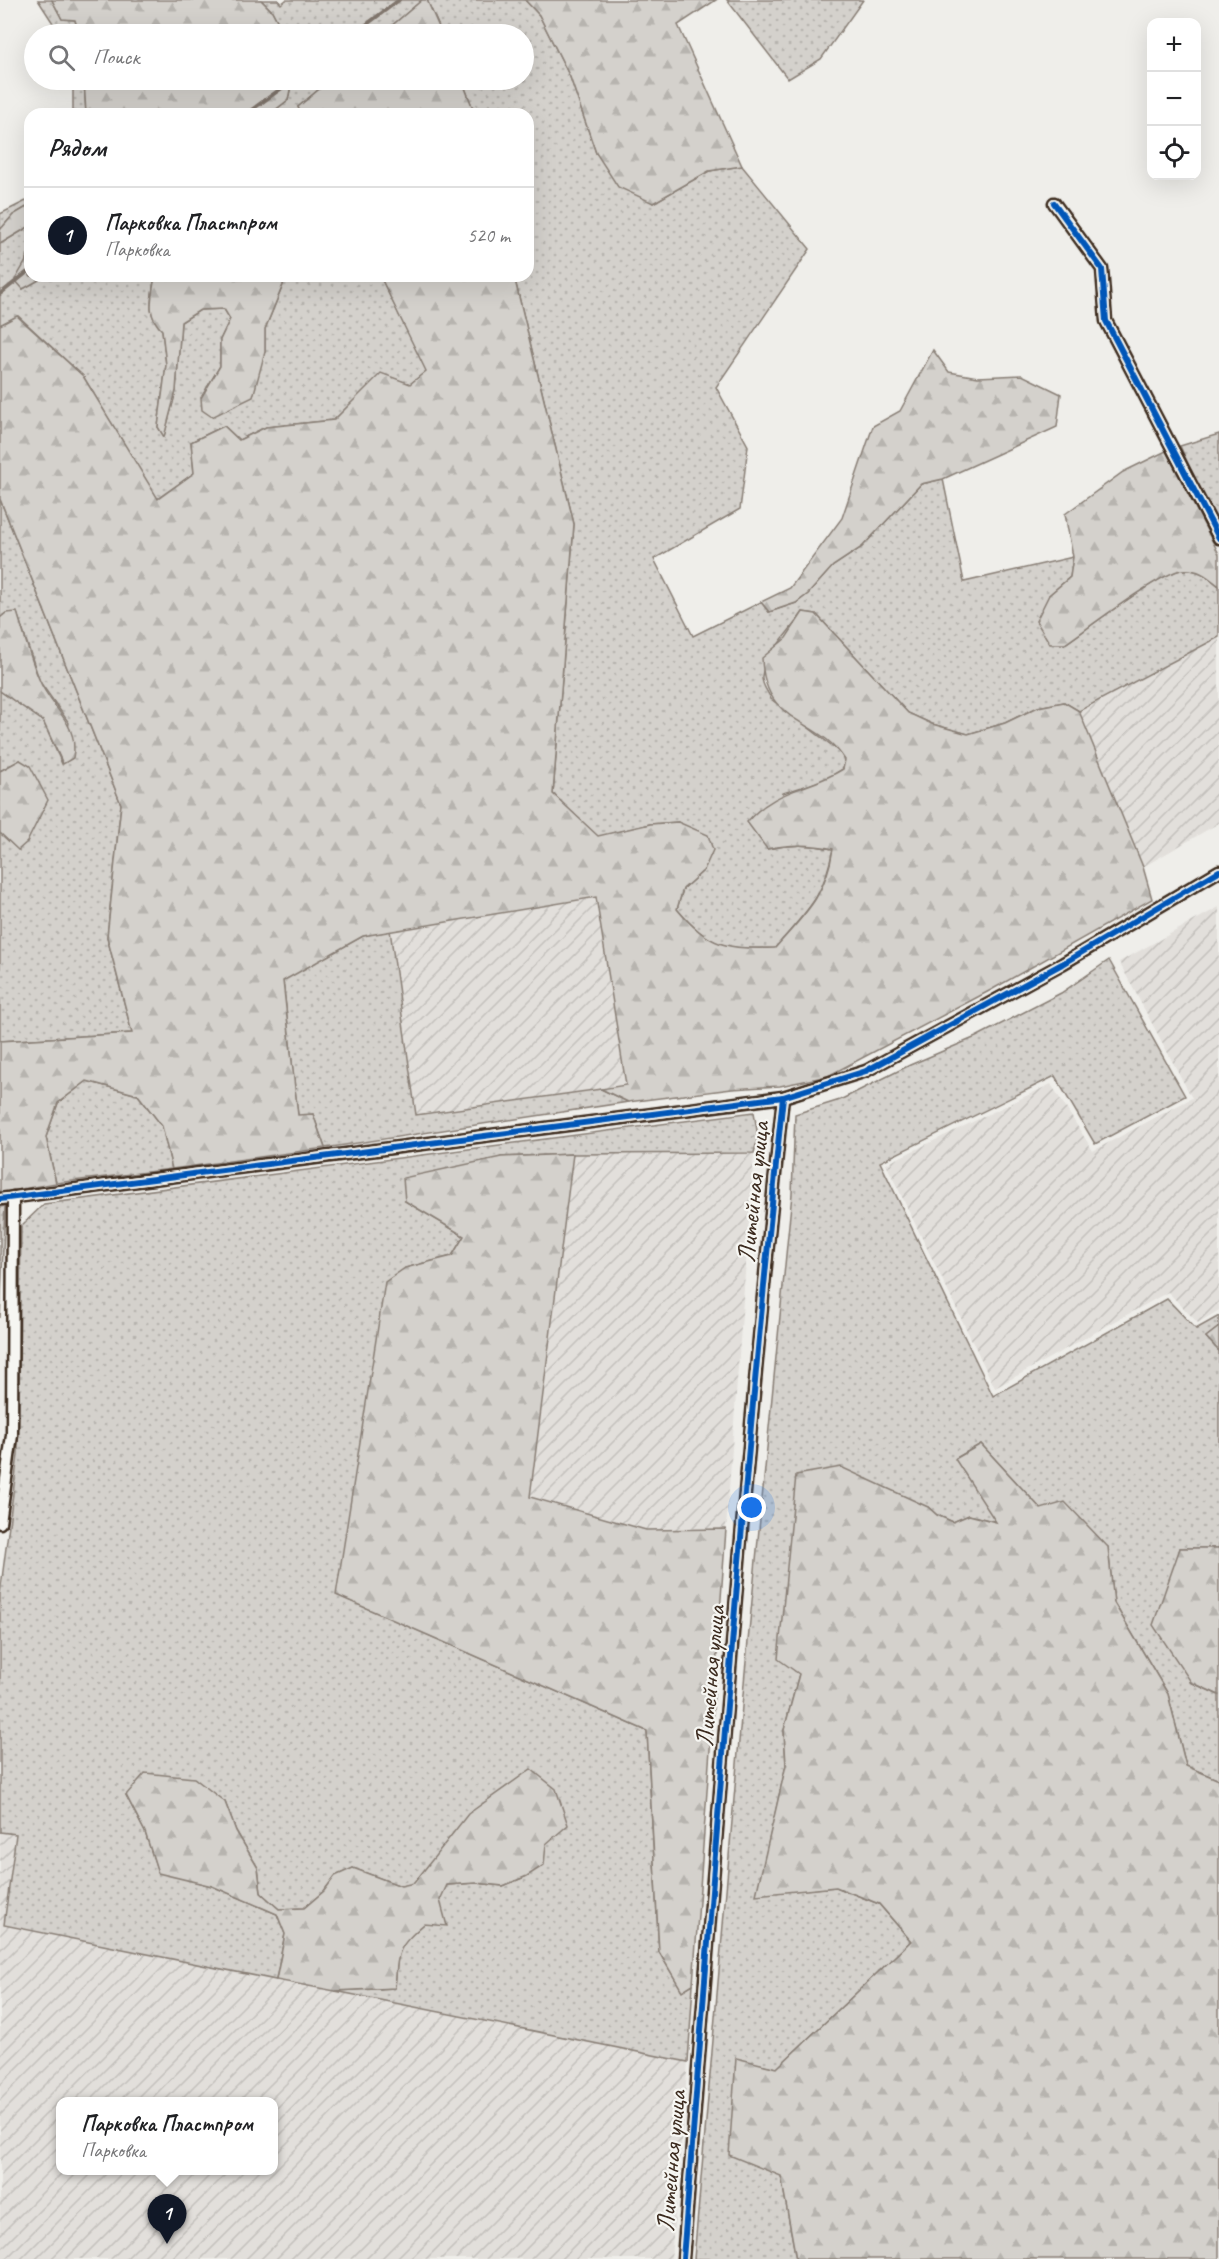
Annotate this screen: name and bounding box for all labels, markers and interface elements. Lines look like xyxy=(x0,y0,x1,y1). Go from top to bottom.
map controls xyxy=(1147,18,1201,180)
button: + xyxy=(1147,18,1201,72)
search box xyxy=(24,24,534,90)
icon: search xyxy=(45,41,78,74)
text: Поиск xyxy=(93,43,139,71)
button: − xyxy=(1147,72,1201,126)
button: locate xyxy=(1147,126,1201,180)
text: Рядом xyxy=(48,131,106,164)
text: Парковка Пластпром xyxy=(105,209,277,237)
text: 1 xyxy=(63,223,72,248)
text: 520 m xyxy=(467,223,510,248)
text: Парковка xyxy=(105,237,169,262)
street label: Литейная улица xyxy=(729,1118,777,1264)
your location xyxy=(737,1493,766,1522)
street label: Литейная улица xyxy=(687,1603,733,1748)
street label: Литейная улица xyxy=(648,2088,694,2233)
popup xyxy=(56,2097,278,2175)
text: Парковка Пластпром xyxy=(81,2110,253,2138)
text: Парковка xyxy=(81,2138,146,2163)
pin: 1 xyxy=(148,2194,186,2244)

